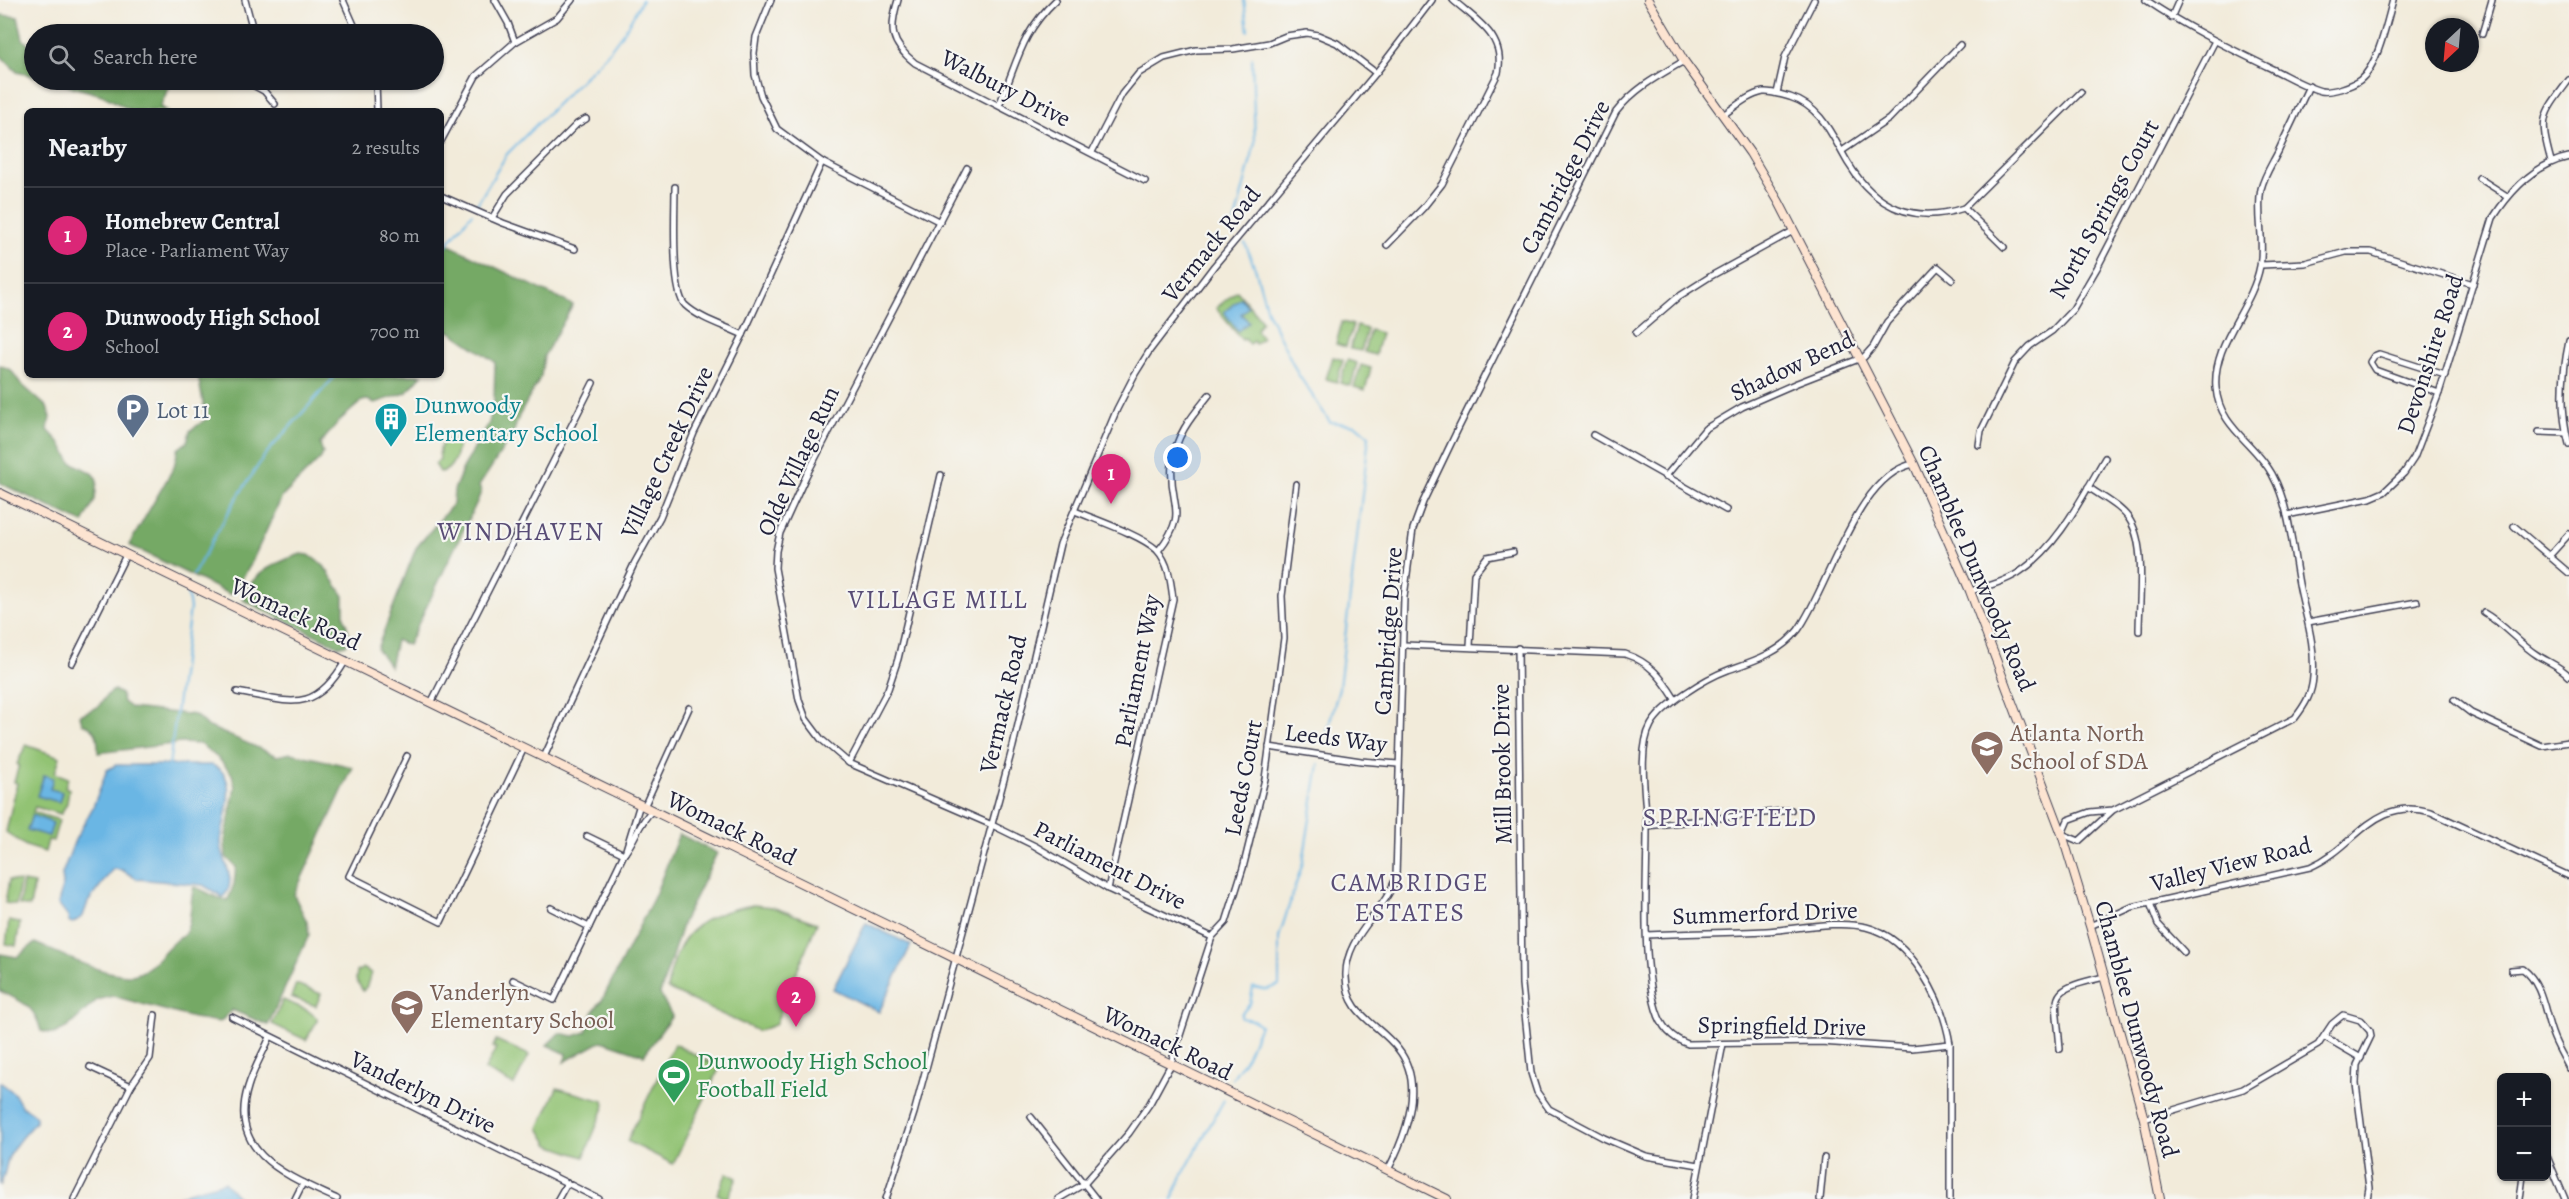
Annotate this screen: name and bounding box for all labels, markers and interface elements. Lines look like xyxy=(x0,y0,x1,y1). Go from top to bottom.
north arrow xyxy=(2425,18,2479,72)
search box xyxy=(24,24,444,90)
icon: search xyxy=(45,41,78,74)
street label: Walbury Drive xyxy=(935,41,1076,134)
text: Search here xyxy=(93,42,198,72)
street label: Cambridge Drive xyxy=(1512,95,1618,259)
street label: North Springs Court xyxy=(2041,113,2167,305)
text: Nearby xyxy=(48,130,127,165)
text: 2 results xyxy=(352,134,420,161)
street label: Vermack Road xyxy=(1154,179,1268,310)
text: Homebrew Central xyxy=(105,207,279,237)
text: 1 xyxy=(64,222,71,249)
text: 80 m xyxy=(379,222,420,249)
text: Place · Parliament Way xyxy=(105,237,289,264)
street label: Devonshire Road xyxy=(2389,270,2471,438)
text: Dunwoody High School xyxy=(105,303,320,333)
text: 2 xyxy=(63,318,72,345)
text: 700 m xyxy=(370,318,420,345)
street label: Shadow Bend xyxy=(1725,323,1859,409)
text: School xyxy=(105,333,159,360)
street label: Village Creek Drive xyxy=(613,361,721,544)
street label: Olde Village Run xyxy=(749,381,847,541)
place label: Dunwoody Elementary School xyxy=(414,389,598,449)
parking icon: Lot 11 xyxy=(115,392,151,439)
place label: Lot 11 xyxy=(156,394,209,426)
building icon: Dunwoody Elementary School xyxy=(373,401,409,448)
street label: Chamblee Dunwoody Road xyxy=(1911,440,2043,696)
your location xyxy=(1163,443,1192,472)
pin: 1 xyxy=(1092,454,1130,504)
district label: WINDHAVEN xyxy=(436,514,605,549)
street label: Cambridge Drive xyxy=(1366,546,1410,716)
street label: Womack Road xyxy=(225,569,367,658)
district label: VILLAGE MILL xyxy=(847,582,1028,617)
street label: Parliament Way xyxy=(1106,591,1168,750)
street label: Vermack Road xyxy=(971,632,1034,777)
street label: Mill Brook Drive xyxy=(1485,683,1519,845)
street label: Leeds Way xyxy=(1283,716,1389,760)
street label: Leeds Court xyxy=(1216,717,1270,839)
place label: Atlanta North School of SDA xyxy=(2009,717,2149,777)
school or university icon: Atlanta North School of SDA xyxy=(1969,729,2005,776)
street label: Womack Road xyxy=(661,782,802,873)
district label: SPRINGFIELD xyxy=(1643,800,1817,835)
street label: Parliament Drive xyxy=(1028,813,1192,917)
street label: Valley View Road xyxy=(2146,829,2315,900)
district label: CAMBRIDGE ESTATES xyxy=(1331,865,1489,930)
street label: Summerford Drive xyxy=(1672,894,1858,932)
street label: Chamblee Dunwoody Road xyxy=(2087,897,2187,1161)
place label: Vanderlyn Elementary School xyxy=(429,976,614,1036)
pin: 2 xyxy=(776,978,816,1027)
school or university icon: Vanderlyn Elementary School xyxy=(389,988,425,1035)
street label: Womack Road xyxy=(1097,997,1238,1088)
street label: Springfield Drive xyxy=(1697,1009,1867,1043)
street label: Vanderlyn Drive xyxy=(344,1042,501,1141)
place label: Dunwoody High School Football Field xyxy=(697,1045,928,1105)
sports icon: Dunwoody High School Football Field xyxy=(656,1057,692,1104)
map controls xyxy=(2497,1073,2551,1181)
button: + xyxy=(2497,1073,2551,1127)
button: − xyxy=(2497,1127,2551,1181)

